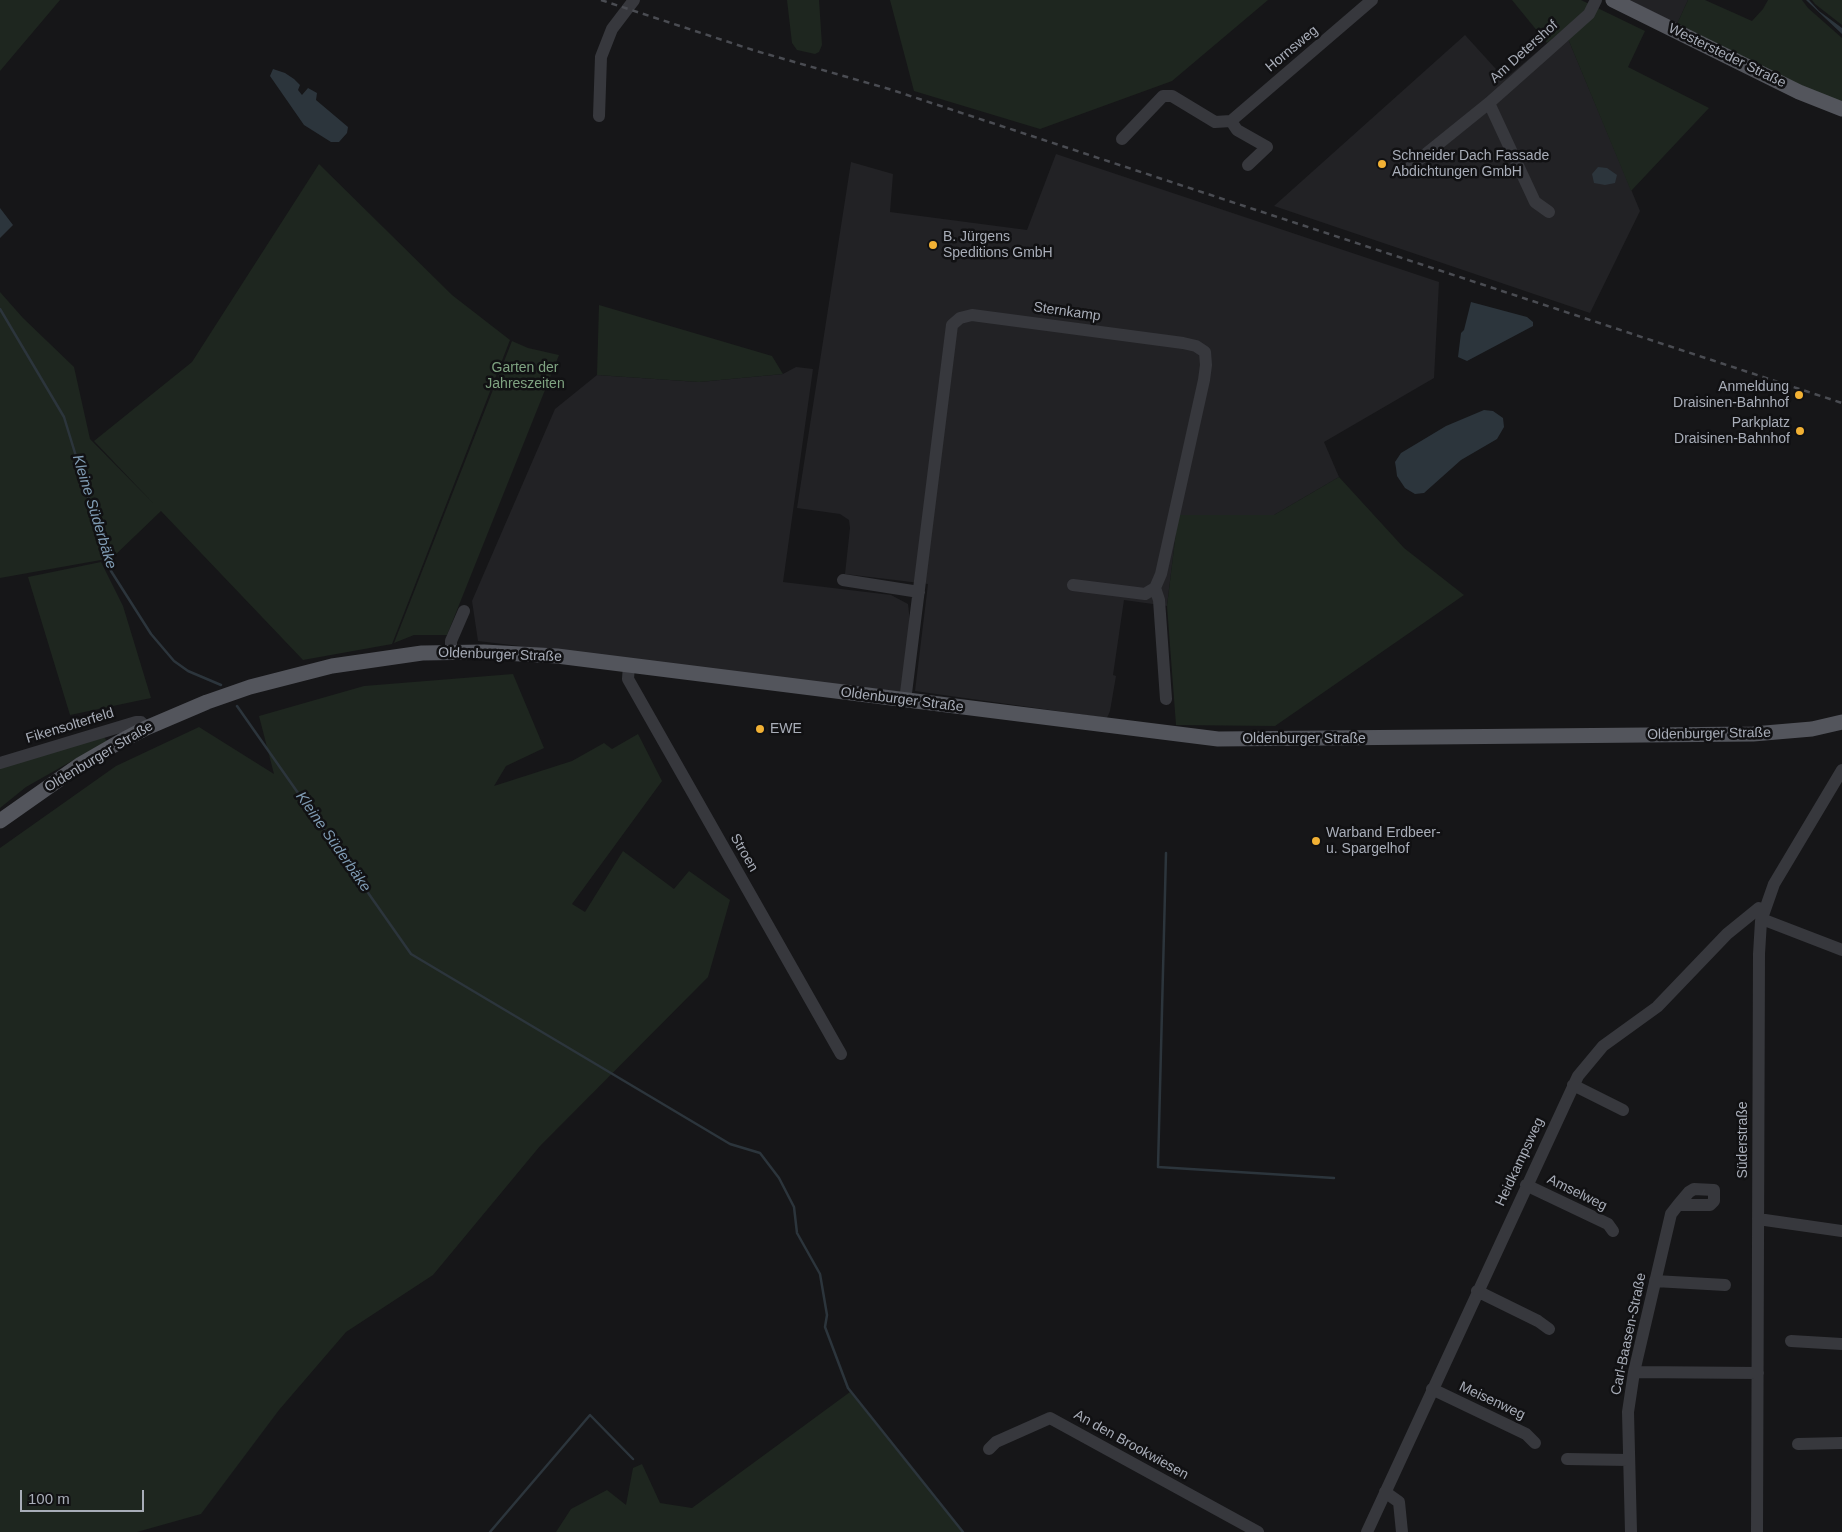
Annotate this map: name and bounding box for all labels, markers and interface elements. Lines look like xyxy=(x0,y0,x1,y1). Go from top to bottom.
street label: Am Detershof xyxy=(1487,17,1561,87)
street label: Westersteder Straße xyxy=(1665,20,1789,92)
street label: Hornsweg xyxy=(1262,22,1322,76)
place label: Schneider Dach Fassade Abdichtungen GmbH xyxy=(1392,148,1549,180)
marker: Schneider Dach Fassade Abdichtungen GmbH xyxy=(1376,158,1388,170)
place label: B. Jürgens Speditions GmbH xyxy=(943,229,1053,262)
marker: B. Jürgens Speditions GmbH xyxy=(927,239,939,251)
street label: Sternkamp xyxy=(1032,299,1102,325)
park label: Garten der Jahreszeiten xyxy=(485,360,565,392)
place label: Anmeldung Draisinen-Bahnhof xyxy=(1673,379,1789,412)
marker: Anmeldung Draisinen-Bahnhof xyxy=(1793,389,1805,401)
place label: Parkplatz Draisinen-Bahnhof xyxy=(1674,415,1790,448)
marker: Parkplatz Draisinen-Bahnhof xyxy=(1794,425,1806,437)
water label: Kleine Süderbäke xyxy=(68,453,120,571)
street label: Oldenburger Straße xyxy=(438,644,562,666)
street label: Oldenburger Straße xyxy=(840,684,964,716)
street label: Fikensolterfeld xyxy=(24,705,116,747)
street label: Oldenburger Straße xyxy=(42,718,156,796)
place label: EWE xyxy=(770,721,802,737)
marker: EWE xyxy=(754,723,766,735)
street label: Oldenburger Straße xyxy=(1647,725,1771,743)
street label: Oldenburger Straße xyxy=(1242,731,1366,747)
water label: Kleine Süderbäke xyxy=(292,788,374,896)
place label: Warband Erdbeer- u. Spargelhof xyxy=(1326,825,1441,858)
street label: Stroen xyxy=(726,831,762,875)
marker: Warband Erdbeer- u. Spargelhof xyxy=(1310,835,1322,847)
street label: Süderstraße xyxy=(1735,1101,1751,1179)
street label: Heidkampsweg xyxy=(1492,1115,1548,1209)
street label: Amselweg xyxy=(1544,1171,1610,1215)
street label: Carl-Baasen-Straße xyxy=(1608,1271,1650,1397)
street label: Meisenweg xyxy=(1456,1378,1528,1424)
street label: An den Brookwiesen xyxy=(1071,1407,1191,1483)
scale bar xyxy=(22,1480,146,1512)
text: 100 m xyxy=(28,1490,70,1507)

